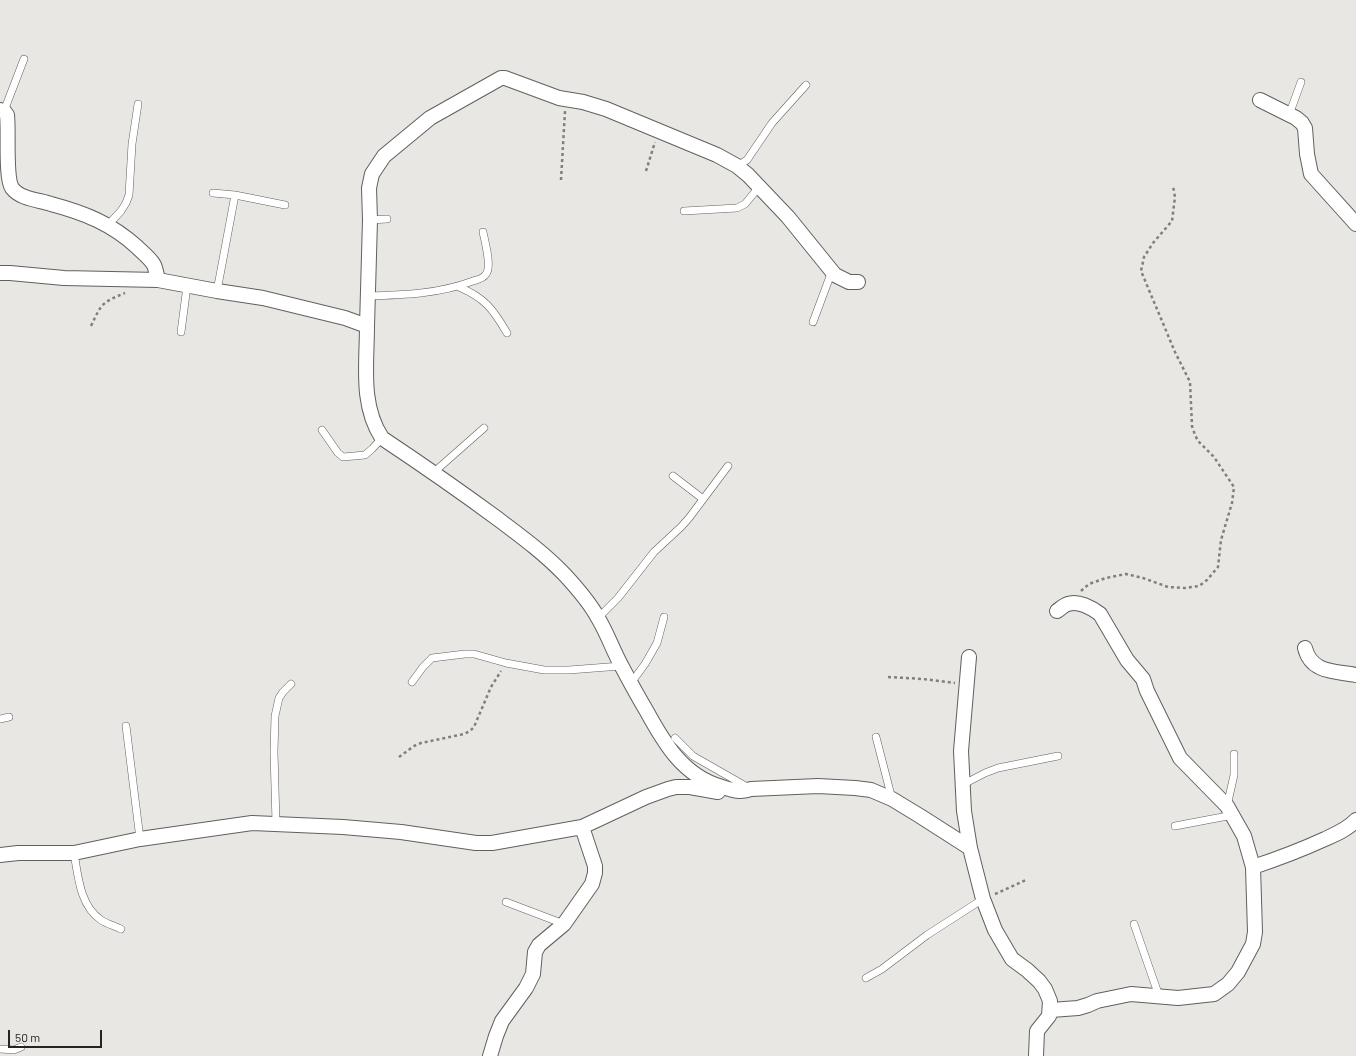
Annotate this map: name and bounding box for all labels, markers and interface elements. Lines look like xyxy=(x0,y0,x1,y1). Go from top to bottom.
scale bar xyxy=(10,1022,104,1048)
text: 50 m xyxy=(15,1030,40,1044)

